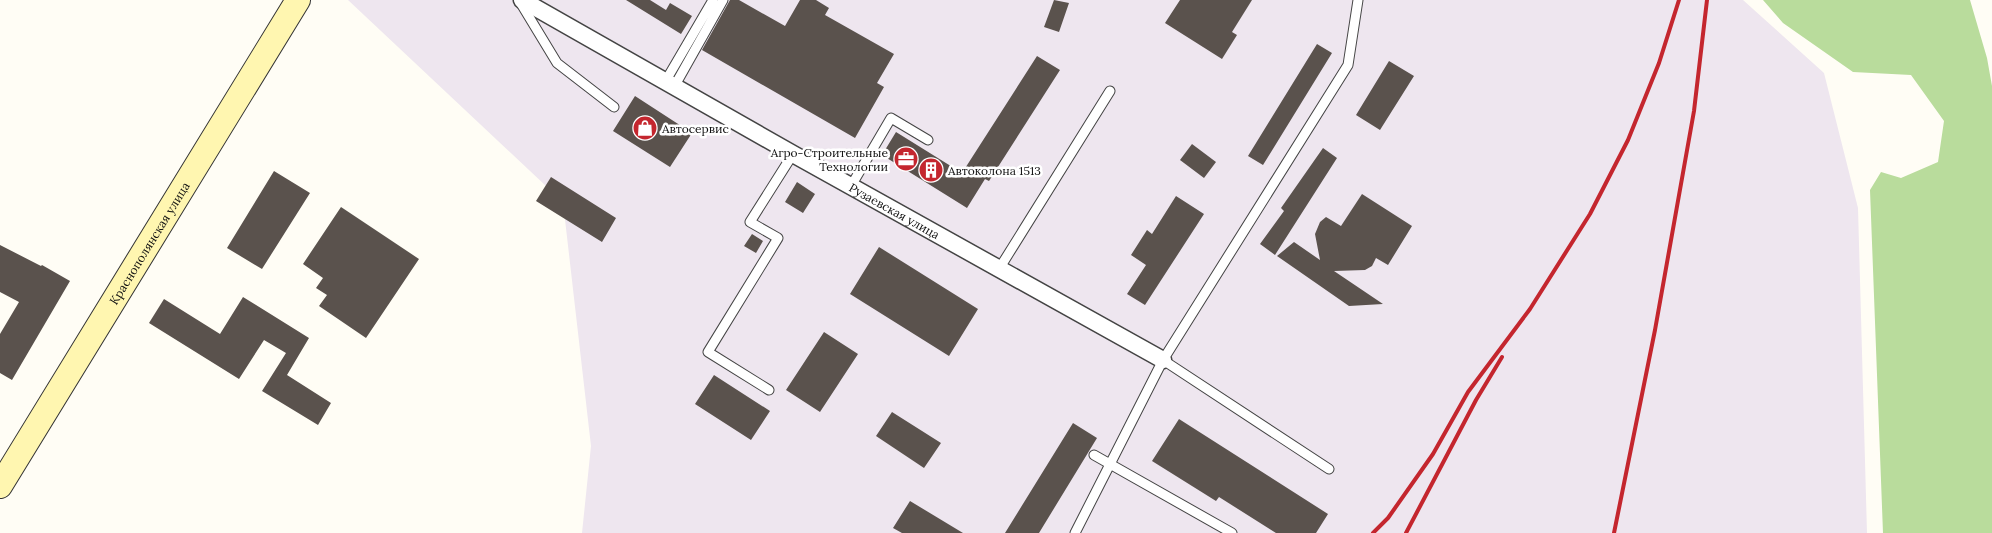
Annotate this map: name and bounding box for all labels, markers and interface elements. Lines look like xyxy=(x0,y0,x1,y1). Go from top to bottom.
shop icon: Автосервис xyxy=(632,115,658,141)
place label: Автосервис xyxy=(661,121,729,136)
place label: Агро-Строительные Технологии xyxy=(770,145,888,174)
office icon: Агро-Строительные Технологии xyxy=(893,146,919,172)
building icon: Автоколона 1513 xyxy=(918,157,944,183)
place label: Автоколона 1513 xyxy=(947,163,1041,178)
street label: Краснополянская улица xyxy=(106,179,192,307)
street label: Рузаевская улица xyxy=(847,179,943,242)

